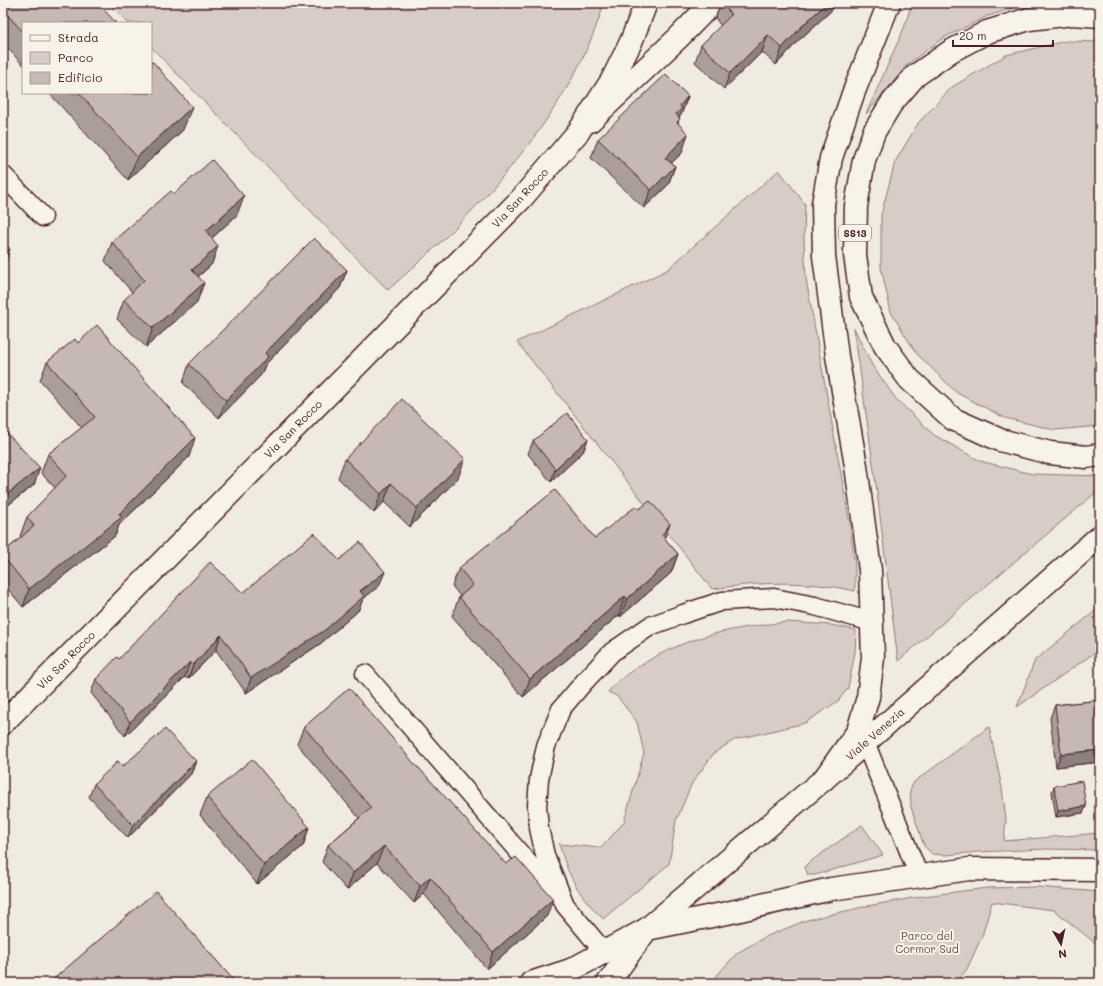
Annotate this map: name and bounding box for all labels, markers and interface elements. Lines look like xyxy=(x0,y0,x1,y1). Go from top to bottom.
legend xyxy=(22,22,152,94)
scale bar xyxy=(953,22,1053,48)
text: 20 m xyxy=(959,27,987,43)
text: Strada xyxy=(58,29,99,45)
text: Parco xyxy=(58,49,93,65)
text: Edificio xyxy=(58,69,102,85)
street label: Via San Rocco xyxy=(488,164,552,231)
road number: SS13 xyxy=(839,225,871,241)
street label: Via San Rocco xyxy=(260,396,325,461)
street label: Via San Rocco xyxy=(33,627,98,692)
street label: Viale Venezia xyxy=(842,704,907,763)
north arrow xyxy=(1041,924,1081,964)
park label: Parco del Cormor Sud xyxy=(895,928,959,956)
text: N xyxy=(1057,946,1068,962)

